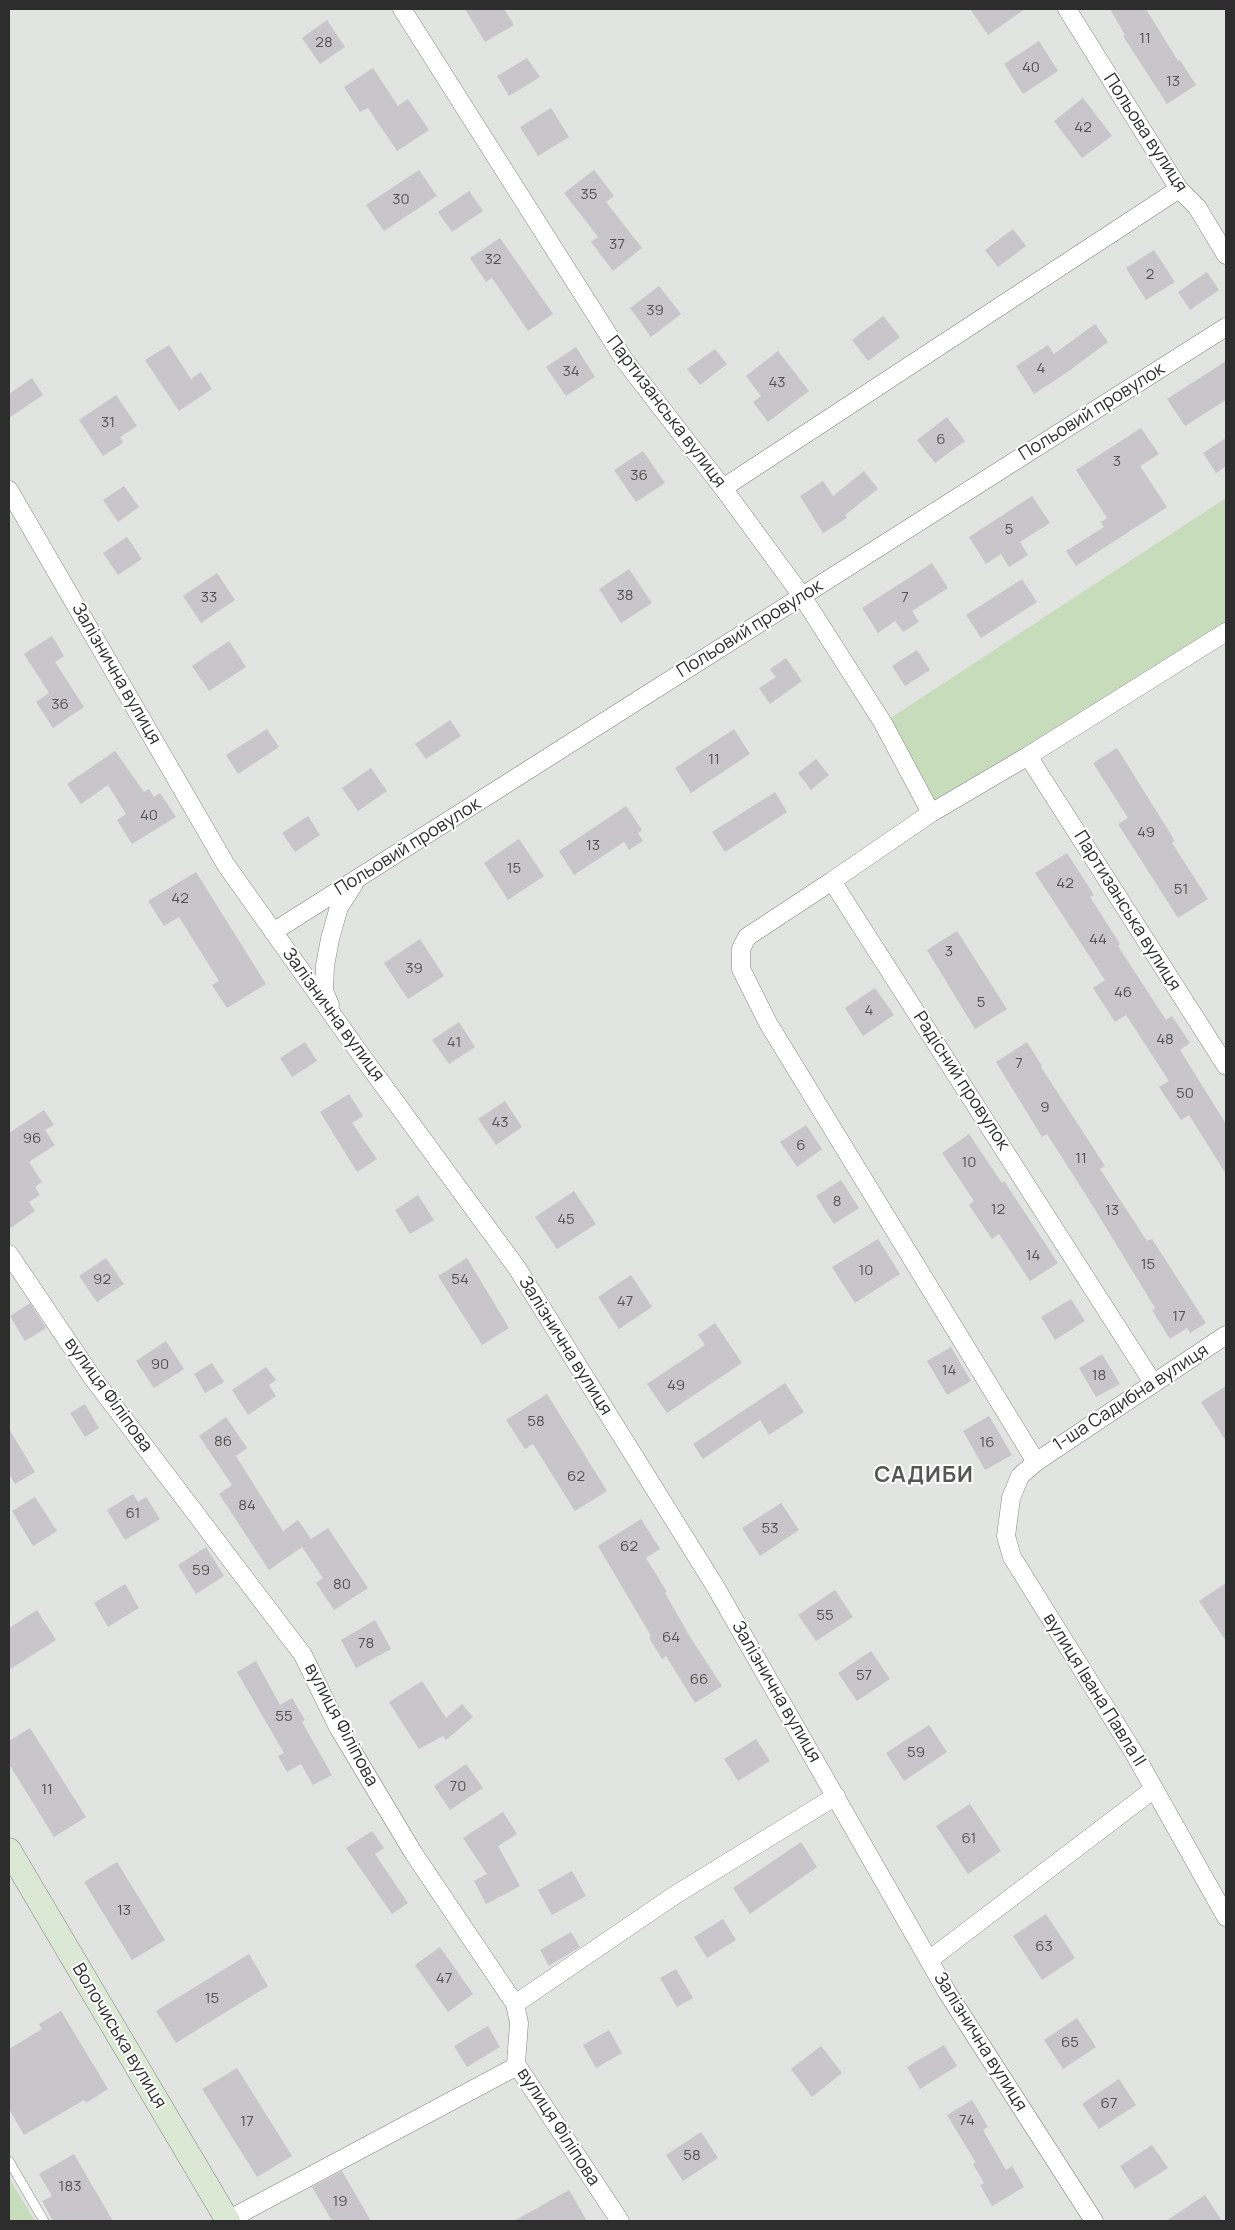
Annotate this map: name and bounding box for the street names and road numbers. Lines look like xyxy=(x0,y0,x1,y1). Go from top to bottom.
street label: Польова вулиця xyxy=(1099,70,1191,196)
street label: Партизанська вулиця xyxy=(602,332,730,492)
street label: Польовий провулок xyxy=(1015,358,1169,466)
street label: Польовий провулок xyxy=(673,575,827,683)
street label: Залізнична вулиця xyxy=(67,599,165,749)
street label: Польовий провулок xyxy=(331,793,485,901)
street label: Партизанська вулиця xyxy=(1069,827,1185,995)
street label: Залізнична вулиця xyxy=(277,944,389,1086)
street label: Радісний провулок xyxy=(908,1008,1014,1154)
street label: Залізнична вулиця xyxy=(514,1273,616,1419)
street label: вулиця Філіпова xyxy=(59,1334,157,1456)
street label: 1-ша Садибна вулиця xyxy=(1049,1340,1213,1456)
street label: вулиця Івана Павла II xyxy=(1038,1609,1150,1771)
street label: Залізнична вулиця xyxy=(727,1617,825,1767)
street label: вулиця Філіпова xyxy=(300,1660,382,1790)
street label: Волочиська вулиця xyxy=(67,1960,171,2112)
street label: Залізнична вулиця xyxy=(929,1969,1031,2115)
street label: вулиця Філіпова xyxy=(512,2064,604,2190)

